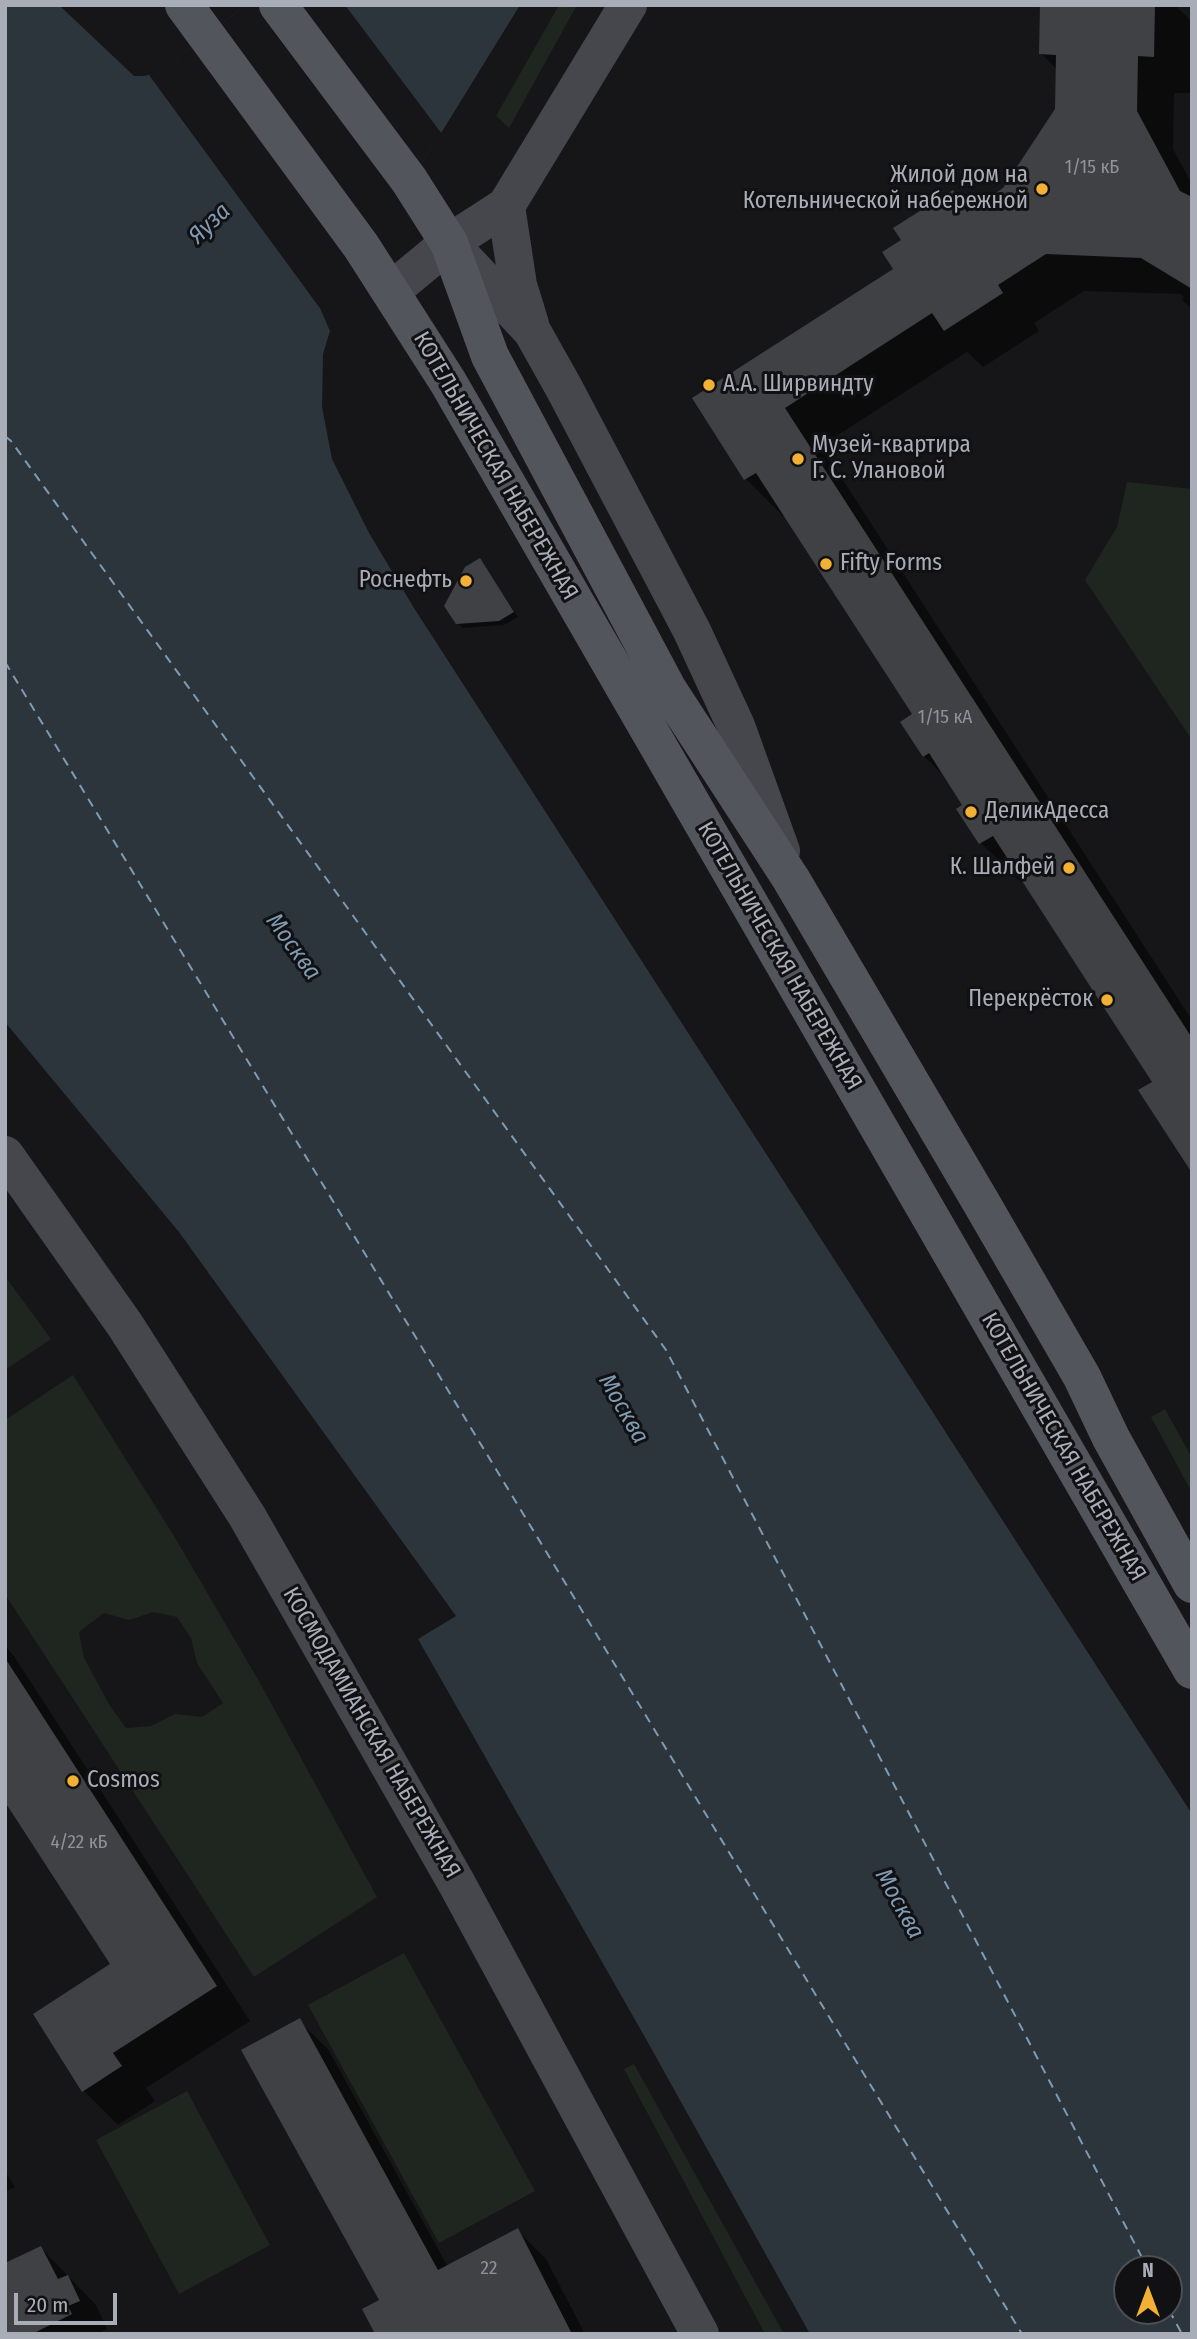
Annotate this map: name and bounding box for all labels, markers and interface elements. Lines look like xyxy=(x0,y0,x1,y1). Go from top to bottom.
house number: 1/15 кБ xyxy=(1065,157,1119,179)
place label: Жилой дом на Котельнической набережной xyxy=(743,162,1028,216)
marker: Жилой дом на Котельнической набережной xyxy=(1034,181,1050,197)
water label: Яуза xyxy=(183,197,237,251)
street label: КОТЕЛЬНИЧЕСКАЯ НАБЕРЕЖНАЯ xyxy=(407,327,583,605)
place label: А.А. Ширвиндту xyxy=(723,371,873,399)
marker: А.А. Ширвиндту xyxy=(701,377,717,393)
place label: Музей-квартира Г. С. Улановой xyxy=(812,432,971,486)
marker: Музей-квартира Г. С. Улановой xyxy=(790,451,806,467)
place label: Fifty Forms xyxy=(840,550,942,578)
marker: Fifty Forms xyxy=(818,556,834,572)
place label: Роснефть xyxy=(359,567,452,595)
marker: Роснефть xyxy=(458,573,474,589)
house number: 1/15 кА xyxy=(918,707,972,729)
place label: ДеликАдесса xyxy=(985,798,1109,826)
marker: ДеликАдесса xyxy=(963,804,979,820)
street label: КОТЕЛЬНИЧЕСКАЯ НАБЕРЕЖНАЯ xyxy=(691,817,867,1095)
place label: К. Шалфей xyxy=(950,854,1055,882)
marker: К. Шалфей xyxy=(1061,860,1077,876)
water label: Москва xyxy=(259,908,327,986)
place label: Перекрёсток xyxy=(968,986,1093,1014)
marker: Перекрёсток xyxy=(1099,992,1115,1008)
street label: КОТЕЛЬНИЧЕСКАЯ НАБЕРЕЖНАЯ xyxy=(975,1308,1151,1586)
water label: Москва xyxy=(592,1369,654,1449)
street label: КОСМОДАМИАНСКАЯ НАБЕРЕЖНАЯ xyxy=(276,1583,466,1883)
place label: Cosmos xyxy=(87,1767,160,1795)
marker: Cosmos xyxy=(65,1773,81,1789)
house number: 4/22 кБ xyxy=(50,1832,108,1854)
water label: Москва xyxy=(868,1864,930,1944)
north arrow xyxy=(1113,2255,1183,2325)
house number: 22 xyxy=(481,2258,497,2280)
text: N xyxy=(1142,2259,1154,2282)
scale bar xyxy=(18,2280,121,2324)
text: 20 m xyxy=(27,2292,68,2318)

